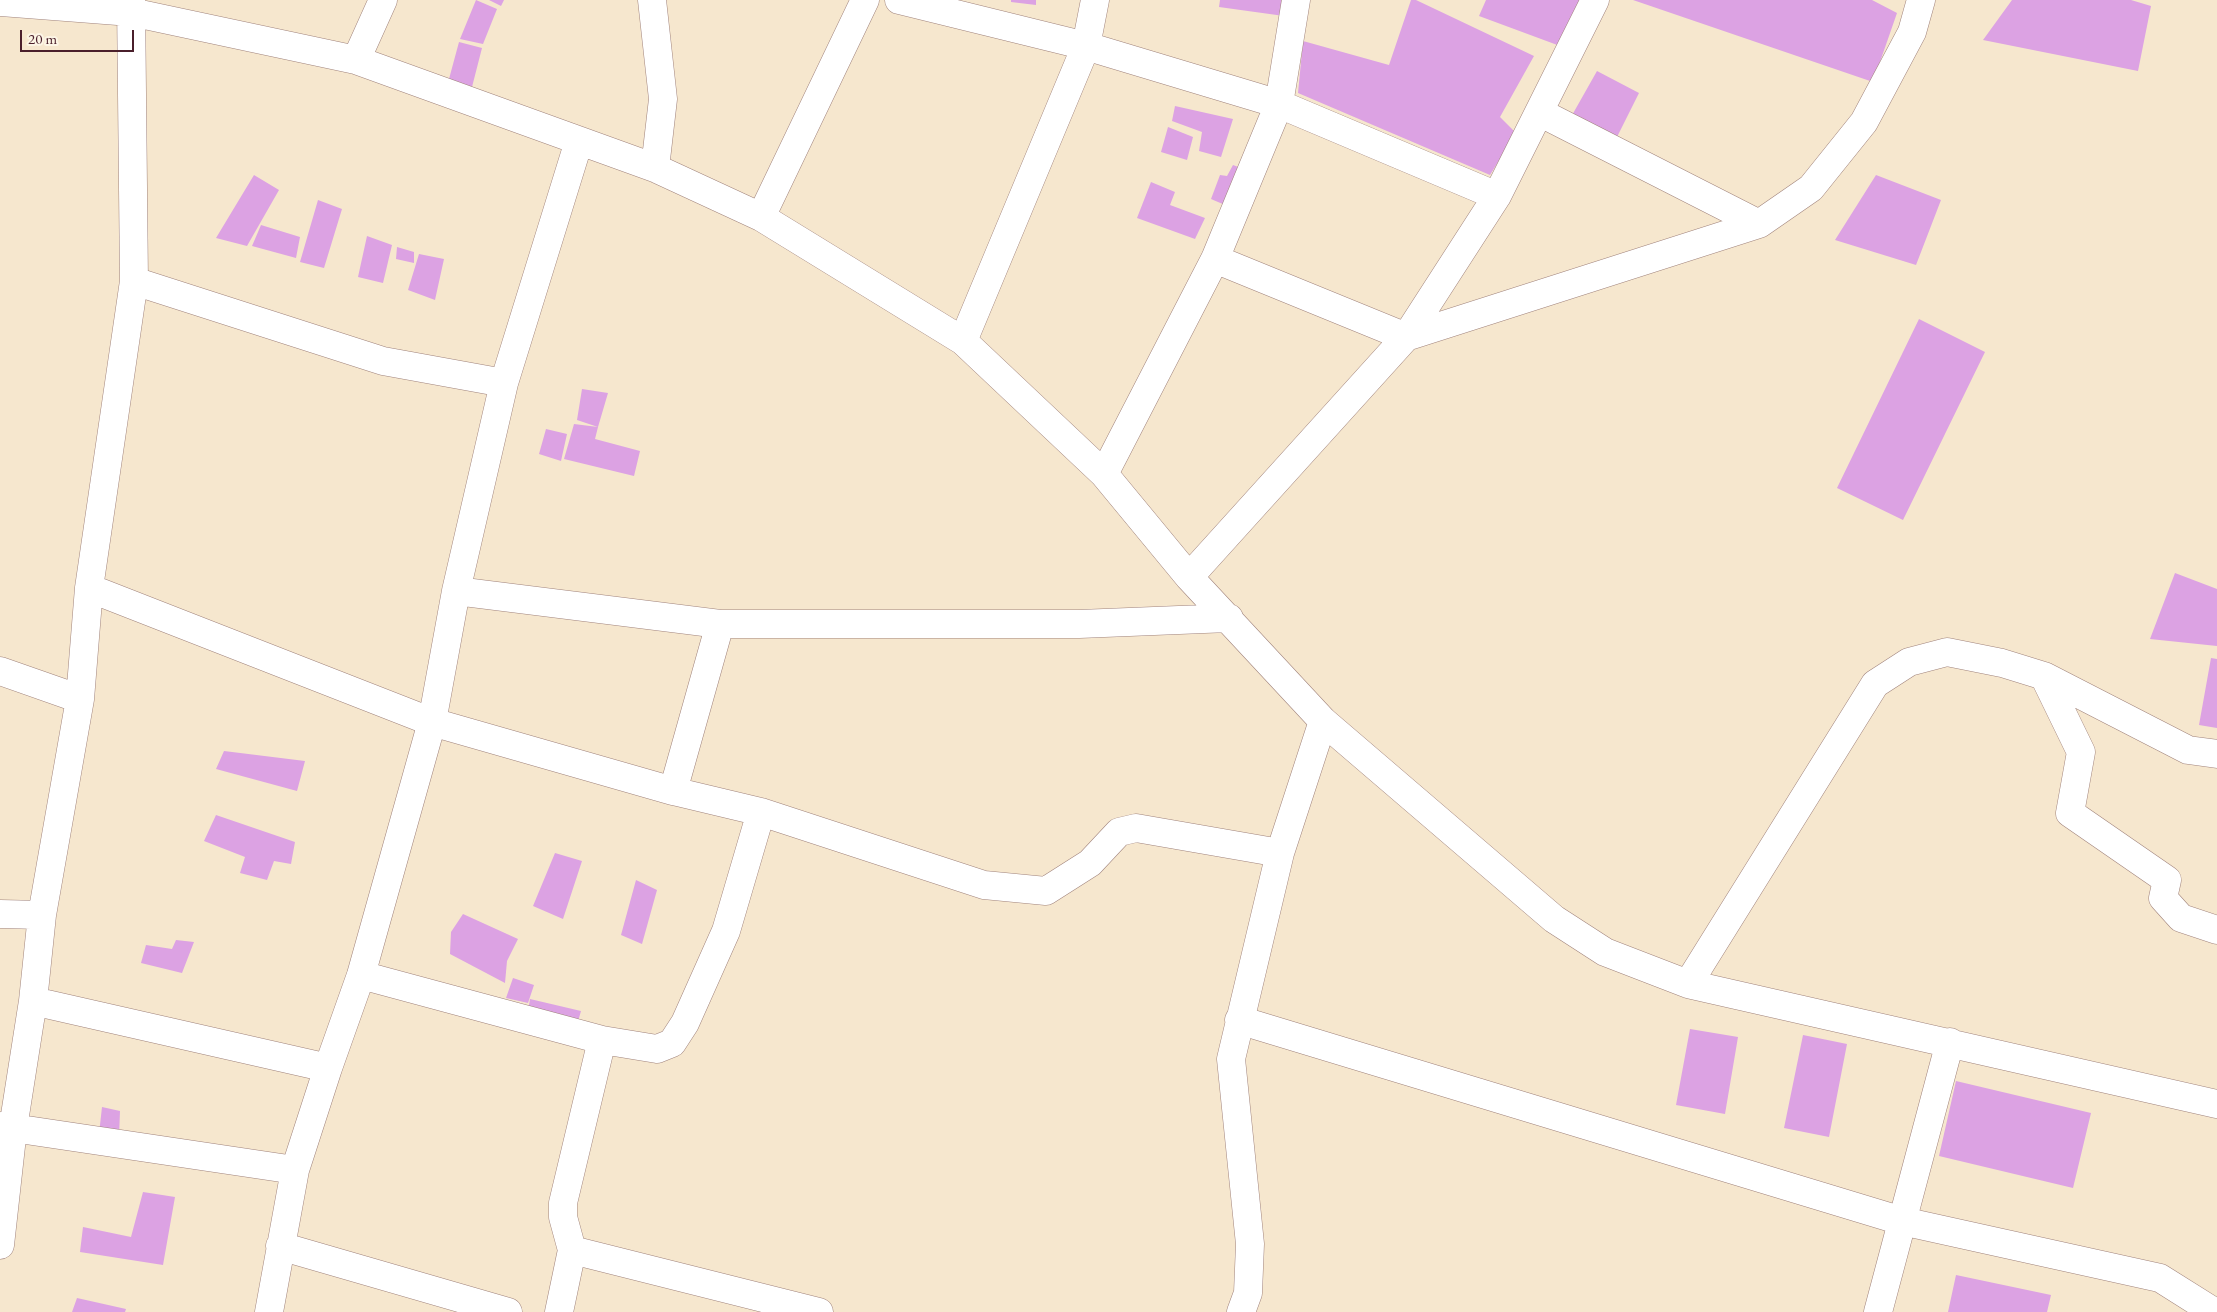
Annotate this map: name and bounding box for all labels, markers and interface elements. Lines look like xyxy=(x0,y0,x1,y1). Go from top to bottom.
scale bar xyxy=(22,20,136,52)
text: 20 m xyxy=(28,29,57,48)

